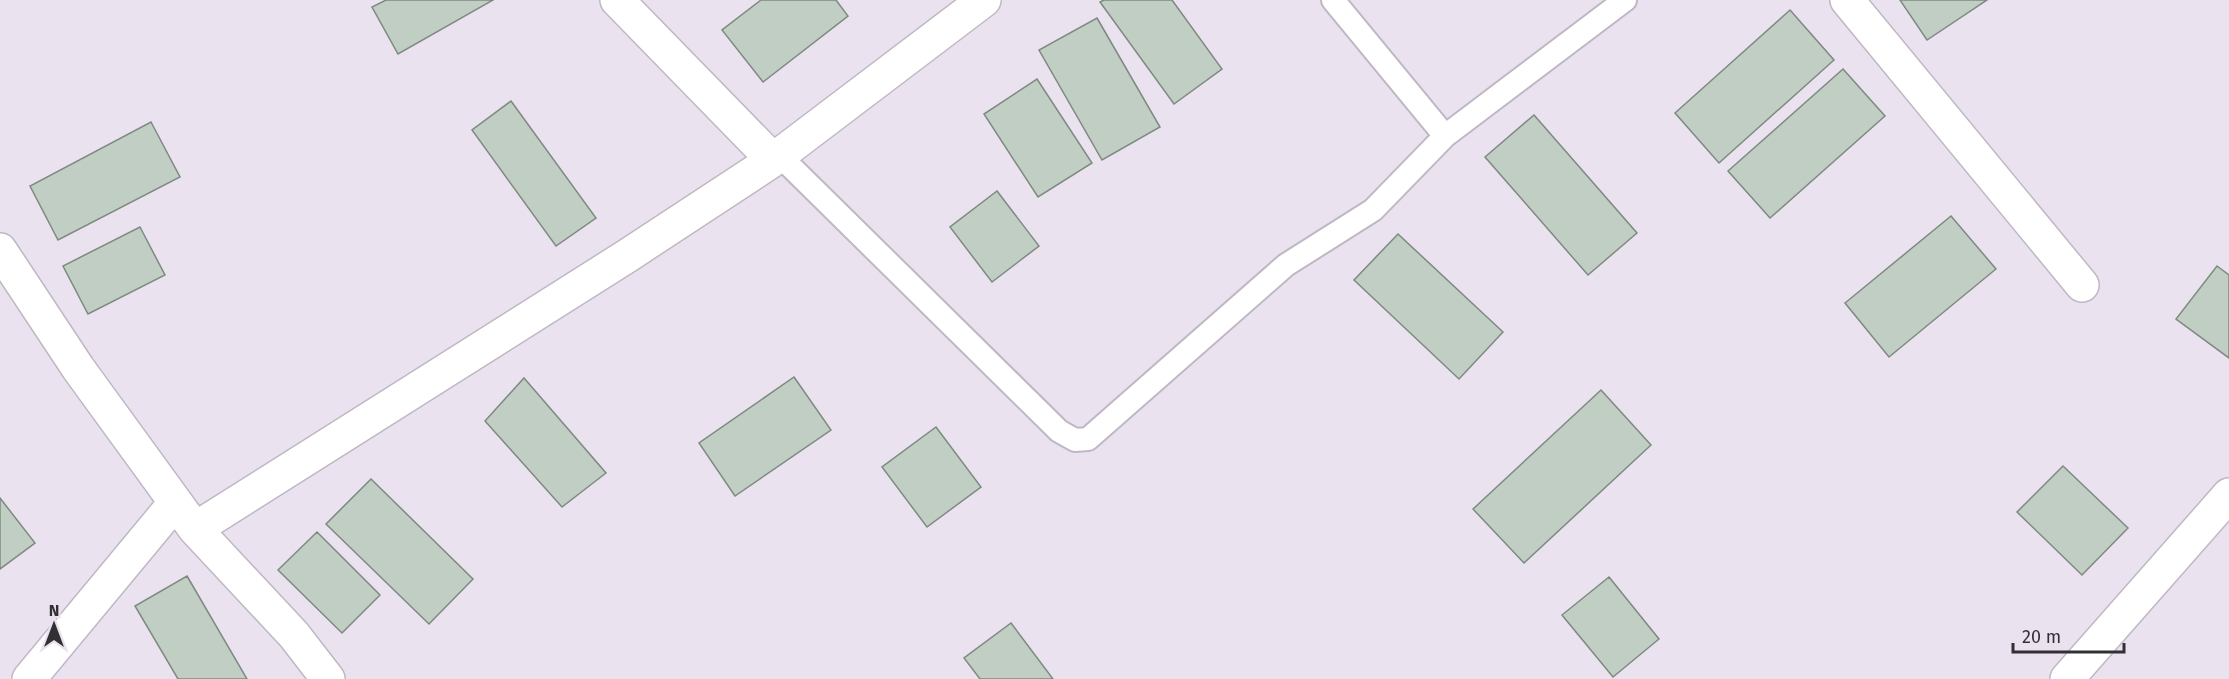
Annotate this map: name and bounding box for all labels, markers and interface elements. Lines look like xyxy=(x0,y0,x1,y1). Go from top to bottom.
north arrow xyxy=(24,595,84,655)
text: N xyxy=(49,601,59,620)
scale bar xyxy=(2013,616,2124,654)
text: 20 m xyxy=(2022,626,2061,648)

